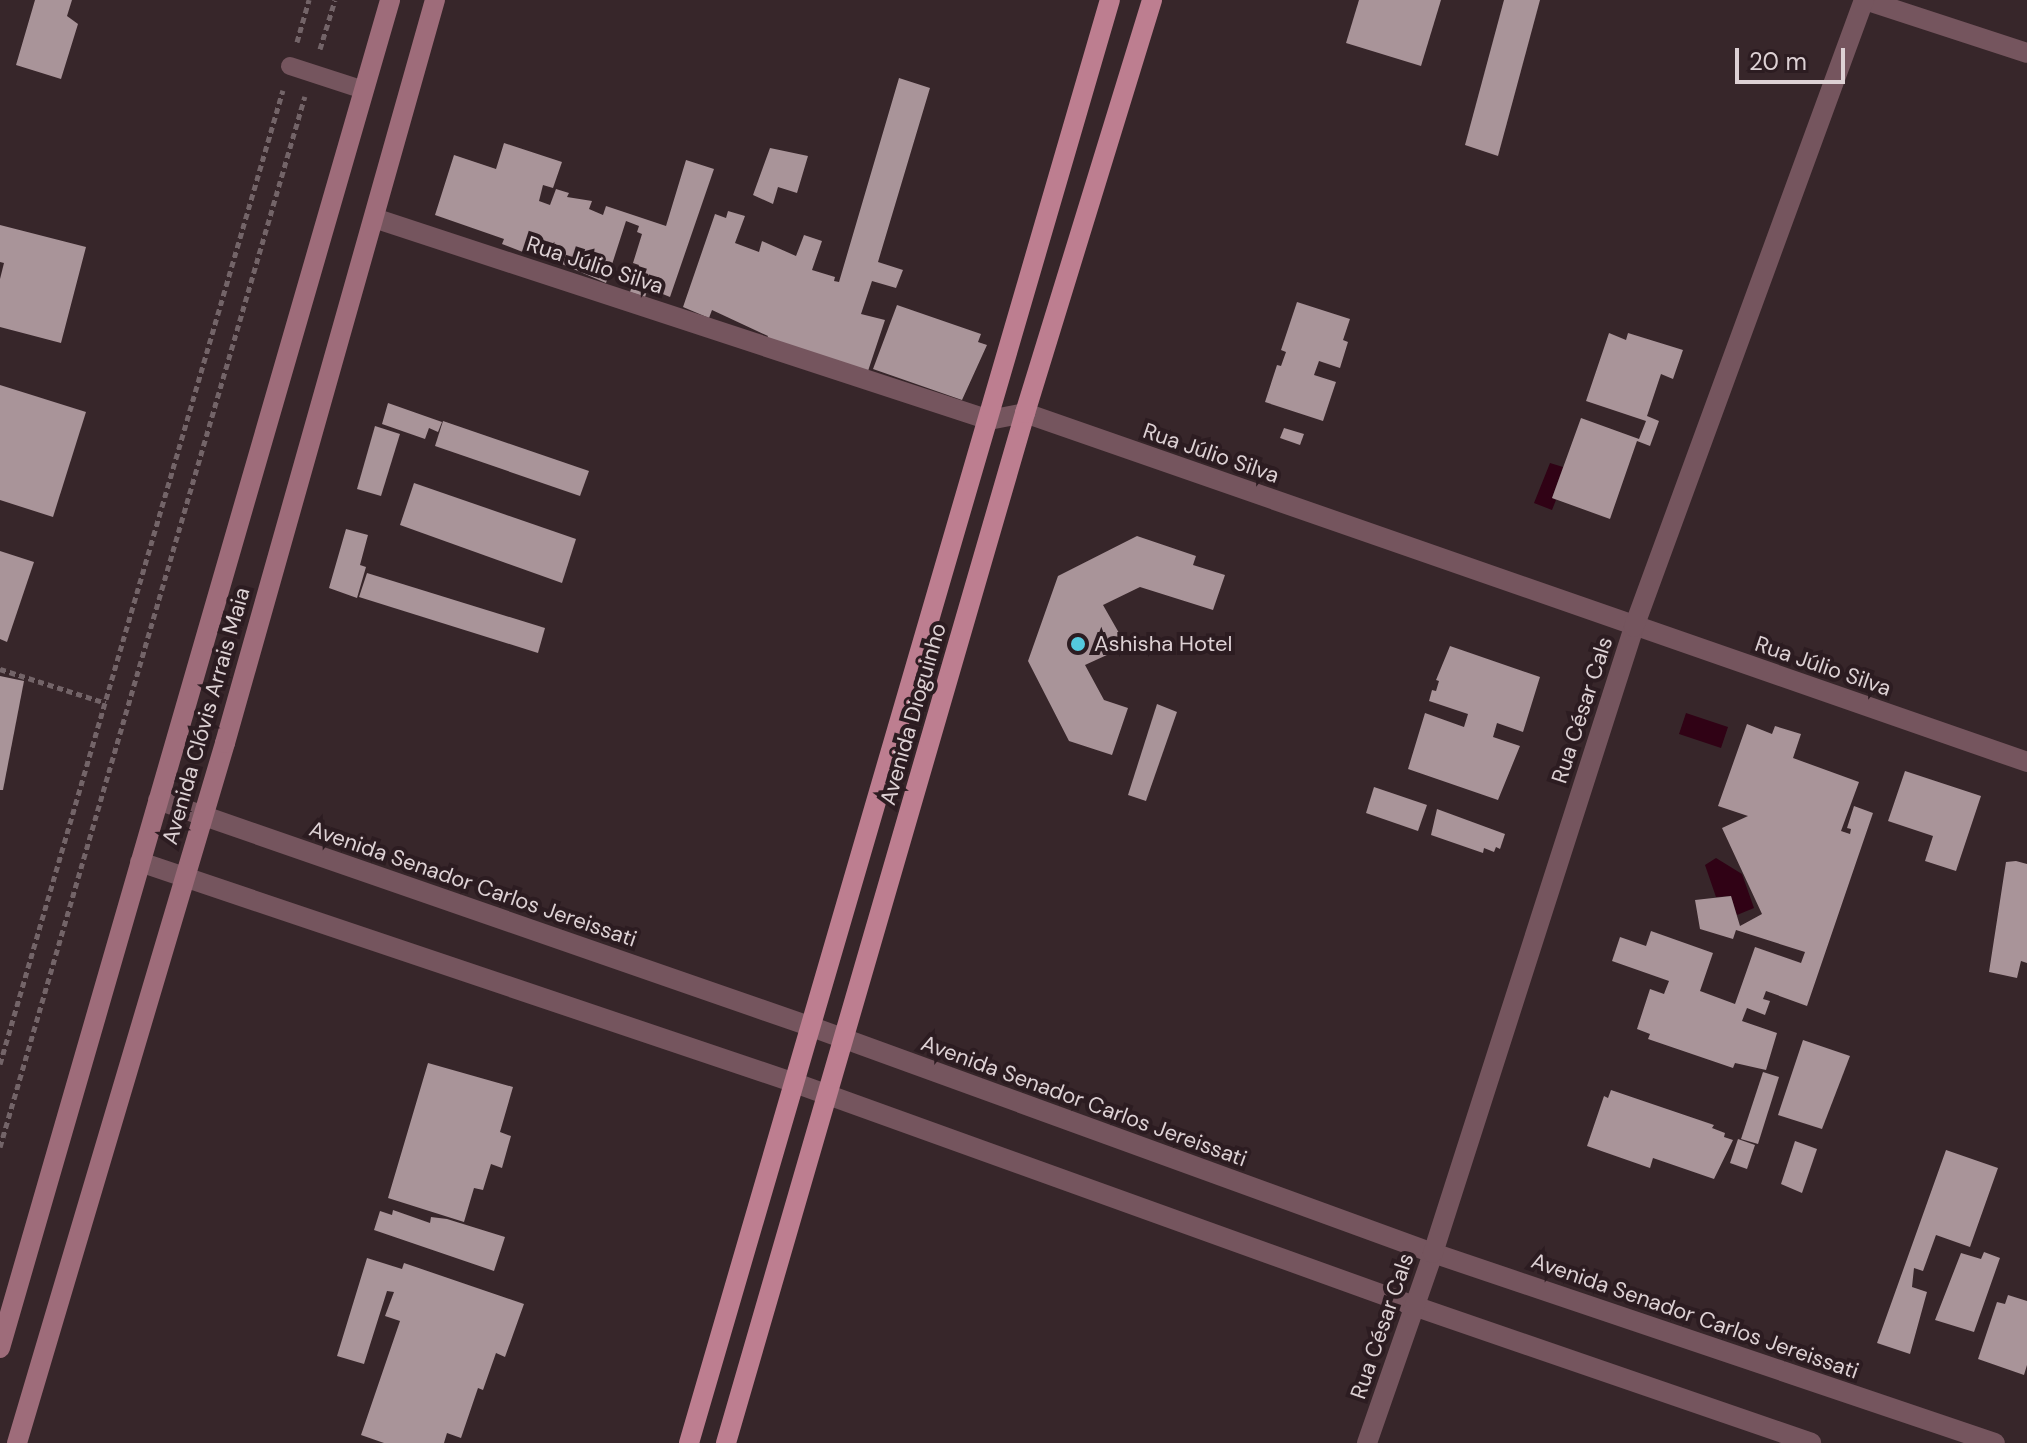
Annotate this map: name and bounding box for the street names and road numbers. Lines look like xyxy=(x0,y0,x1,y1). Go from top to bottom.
street label: Rua Júlio Silva xyxy=(523,230,667,300)
street label: Rua Júlio Silva xyxy=(1139,417,1283,489)
street label: Avenida Clóvis Arrais Maia xyxy=(157,584,255,848)
street label: Avenida Dioguinho xyxy=(874,620,952,808)
street label: Rua Júlio Silva xyxy=(1751,630,1895,702)
street label: Rua César Cals xyxy=(1546,633,1618,787)
street label: Avenida Senador Carlos Jereissati xyxy=(306,815,640,953)
street label: Avenida Senador Carlos Jereissati xyxy=(918,1030,1250,1172)
street label: Avenida Senador Carlos Jereissati xyxy=(1528,1247,1862,1385)
street label: Rua César Cals xyxy=(1345,1250,1419,1402)

